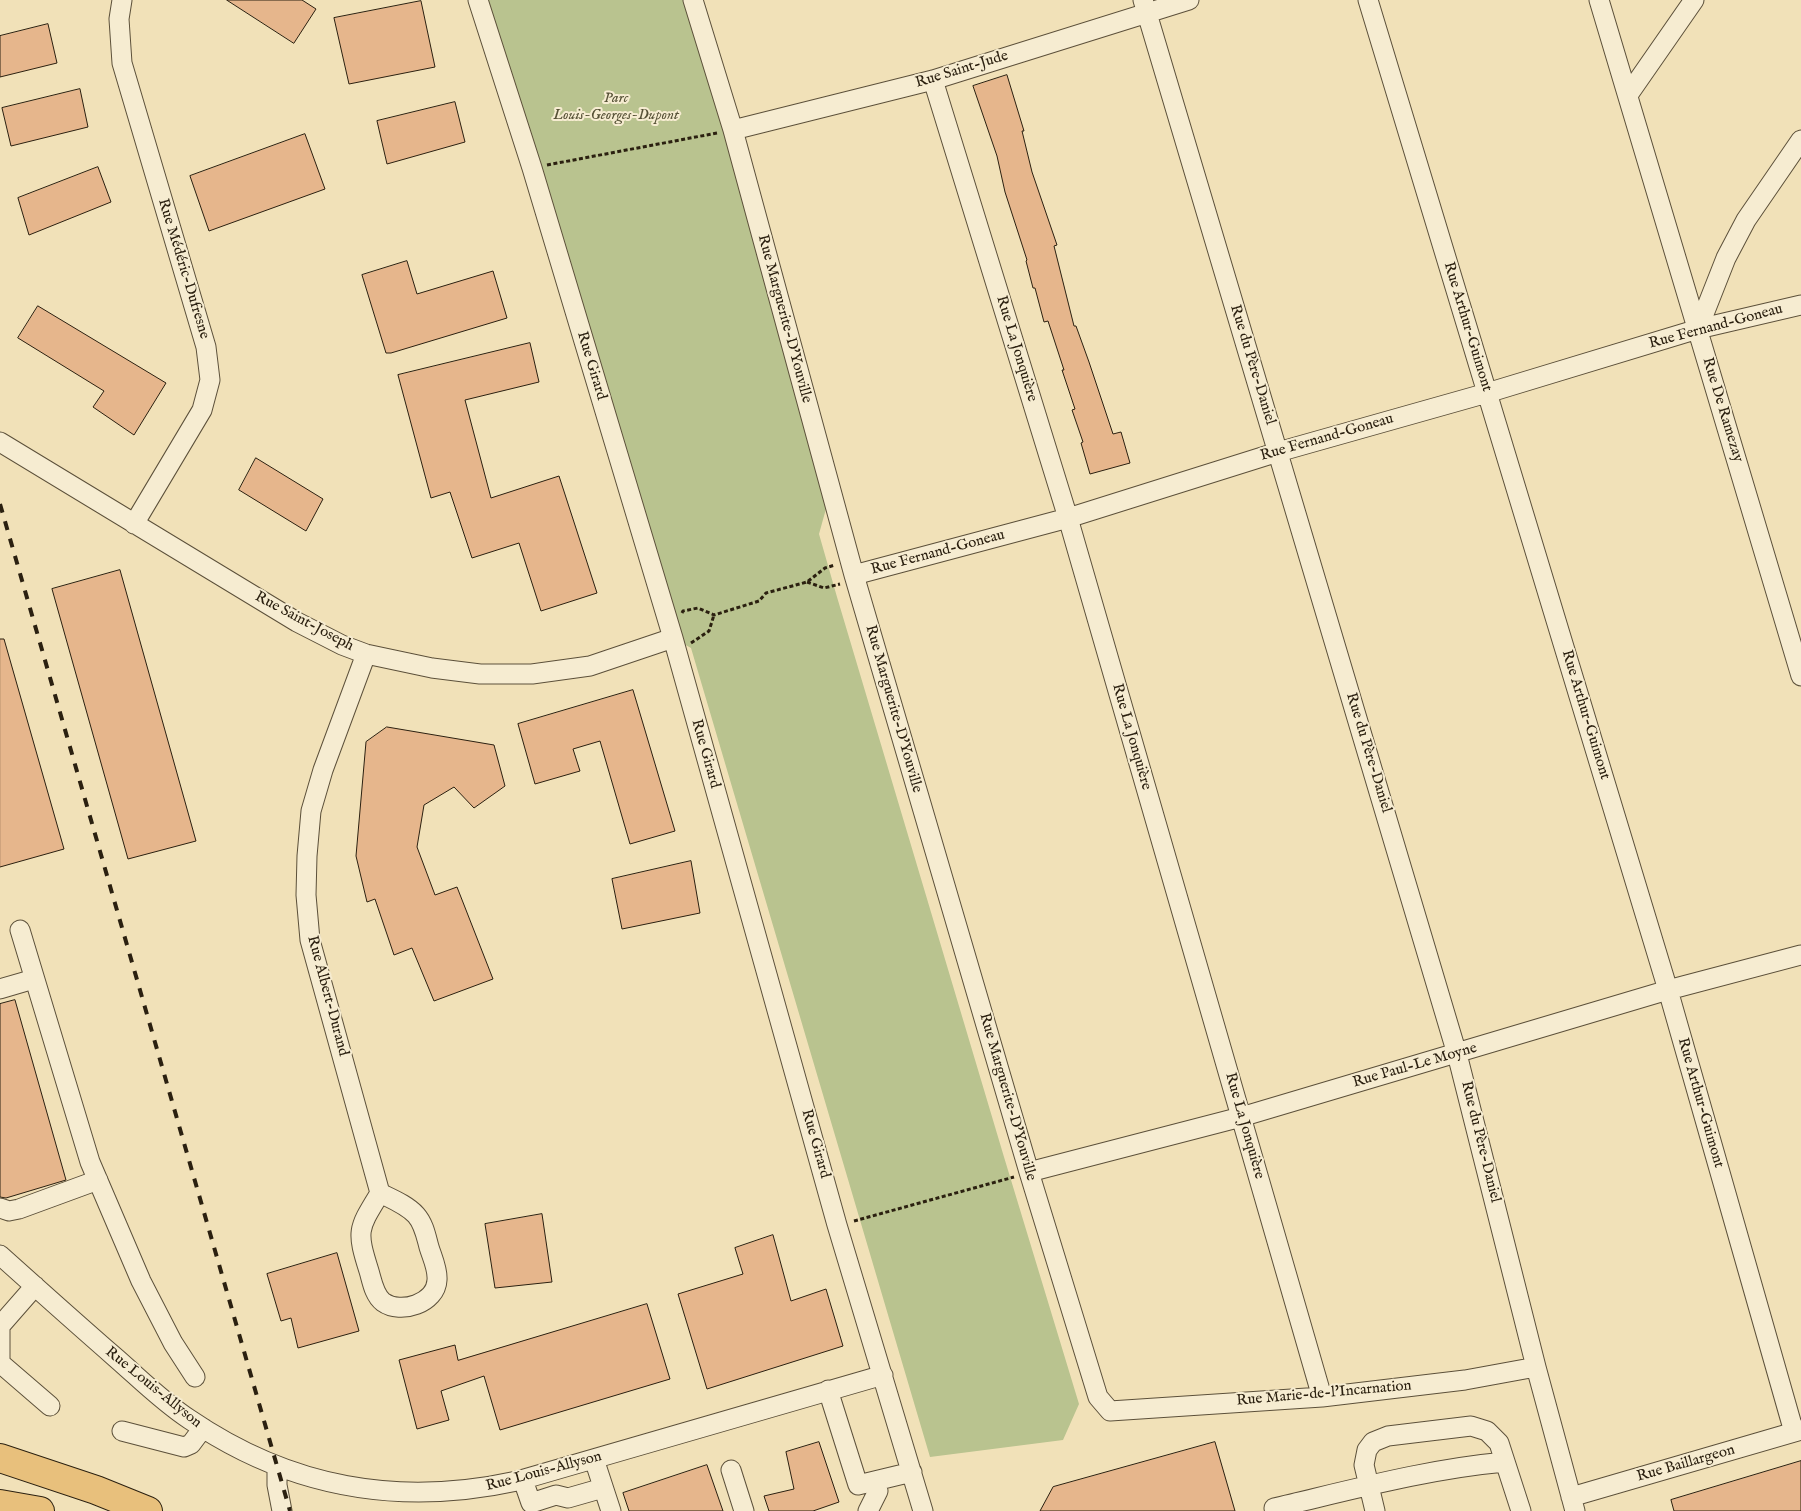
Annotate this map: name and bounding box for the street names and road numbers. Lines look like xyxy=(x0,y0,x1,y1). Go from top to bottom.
street label: Rue Saint-Jude xyxy=(914,47,1010,93)
street label: Rue Médéric-Dufresne xyxy=(153,197,213,341)
street label: Rue Marguerite-D'Youville xyxy=(753,233,815,405)
street label: Rue Arthur-Guimont xyxy=(1439,260,1495,394)
street label: Rue La Jonquière xyxy=(991,294,1041,404)
street label: Rue Fernand-Goneau xyxy=(1647,300,1785,354)
street label: Rue du Père-Daniel xyxy=(1225,303,1279,427)
street label: Rue Girard xyxy=(572,330,610,402)
street label: Rue De Ramezay xyxy=(1698,356,1746,464)
street label: Rue Fernand-Goneau xyxy=(1258,410,1396,466)
street label: Rue Fernand-Goneau xyxy=(869,526,1007,580)
street label: Rue Saint-Joseph xyxy=(251,588,357,656)
street label: Rue Marguerite-D'Youville xyxy=(860,623,926,795)
street label: Rue Arthur-Guimont xyxy=(1557,648,1613,782)
street label: Rue La Jonquière xyxy=(1107,682,1155,792)
street label: Rue du Père-Daniel xyxy=(1341,691,1395,815)
street label: Rue Girard xyxy=(687,718,723,790)
street label: Rue Albert-Durand xyxy=(302,934,352,1058)
street label: Rue Marguerite-D'Youville xyxy=(974,1011,1040,1183)
street label: Rue Arthur-Guimont xyxy=(1673,1036,1727,1170)
street label: Rue Paul-Le Moyne xyxy=(1351,1040,1479,1092)
street label: Rue La Jonquière xyxy=(1220,1071,1268,1181)
street label: Rue du Père-Daniel xyxy=(1456,1079,1504,1205)
street label: Rue Girard xyxy=(797,1108,833,1180)
street label: Rue Louis-Allyson xyxy=(101,1344,205,1432)
street label: Rue Marie-de-l'Incarnation xyxy=(1236,1377,1412,1411)
street label: Rue Baillargeon xyxy=(1635,1441,1737,1487)
street label: Rue Louis-Allyson xyxy=(484,1448,604,1496)

